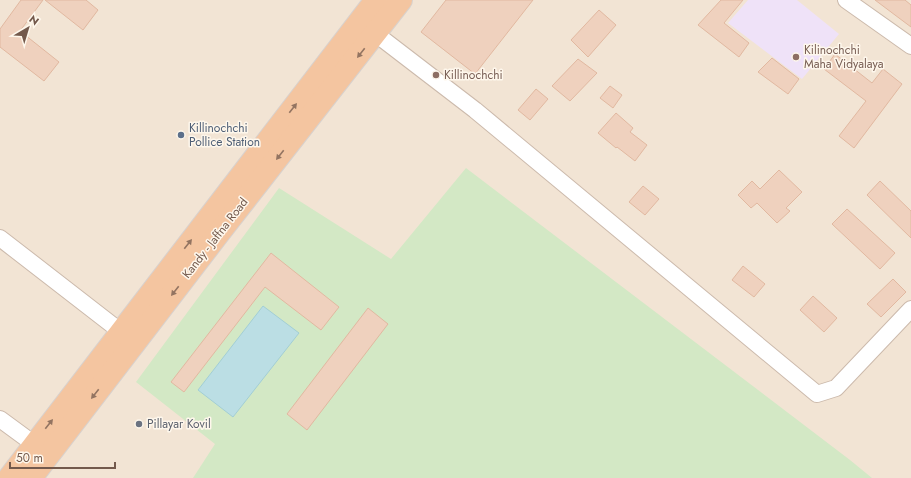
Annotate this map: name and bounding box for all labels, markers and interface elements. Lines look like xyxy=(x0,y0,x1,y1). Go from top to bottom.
north arrow xyxy=(8,8,48,48)
text: N xyxy=(26,11,43,29)
place label: Kilinochchi Maha Vidyalaya xyxy=(804,41,884,73)
one-way arrow xyxy=(356,48,365,59)
marker: Kilinochchi Maha Vidyalaya xyxy=(791,52,801,62)
place label: Killinochchi xyxy=(444,66,503,84)
marker: Killinochchi xyxy=(431,70,441,80)
one-way arrow xyxy=(289,102,297,113)
place label: Killinochchi Pollice Station xyxy=(189,119,260,151)
marker: Killinochchi Pollice Station xyxy=(176,130,186,140)
one-way arrow xyxy=(276,150,285,161)
street label: Kandy - Jaffna Road xyxy=(178,194,252,282)
one-way arrow xyxy=(184,238,193,249)
one-way arrow xyxy=(170,286,179,297)
one-way arrow xyxy=(91,389,100,400)
place label: Pillayar Kovil xyxy=(147,415,211,433)
one-way arrow xyxy=(45,419,53,430)
marker: Pillayar Kovil xyxy=(134,419,144,429)
scale bar xyxy=(10,444,115,470)
text: 50 m xyxy=(16,449,43,467)

